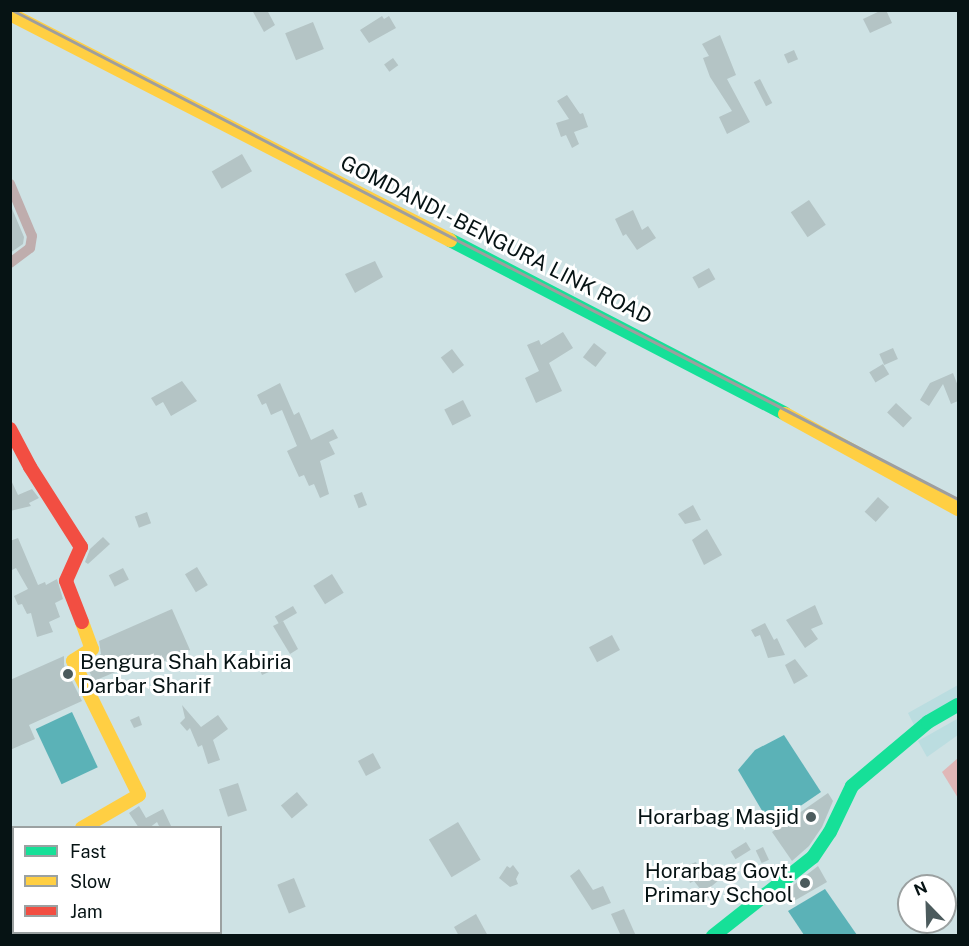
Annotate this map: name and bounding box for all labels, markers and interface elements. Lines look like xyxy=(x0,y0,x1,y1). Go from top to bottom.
street label: GOMDANDI - BENGURA LINK ROAD xyxy=(334,149,658,331)
place label: Bengura Shah Kabiria Darbar Sharif xyxy=(80,649,291,699)
marker: Bengura Shah Kabiria Darbar Sharif xyxy=(61,667,75,681)
place label: Horarbag Masjid xyxy=(637,804,799,830)
marker: Horarbag Masjid xyxy=(804,810,818,824)
legend xyxy=(12,826,222,934)
text: Fast xyxy=(70,841,106,862)
place label: Horarbag Govt. Primary School xyxy=(644,858,793,908)
text: Slow xyxy=(70,871,111,892)
north arrow xyxy=(897,874,957,934)
marker: Horarbag Govt. Primary School xyxy=(798,876,812,890)
text: N xyxy=(911,878,930,900)
text: Jam xyxy=(70,901,103,922)

